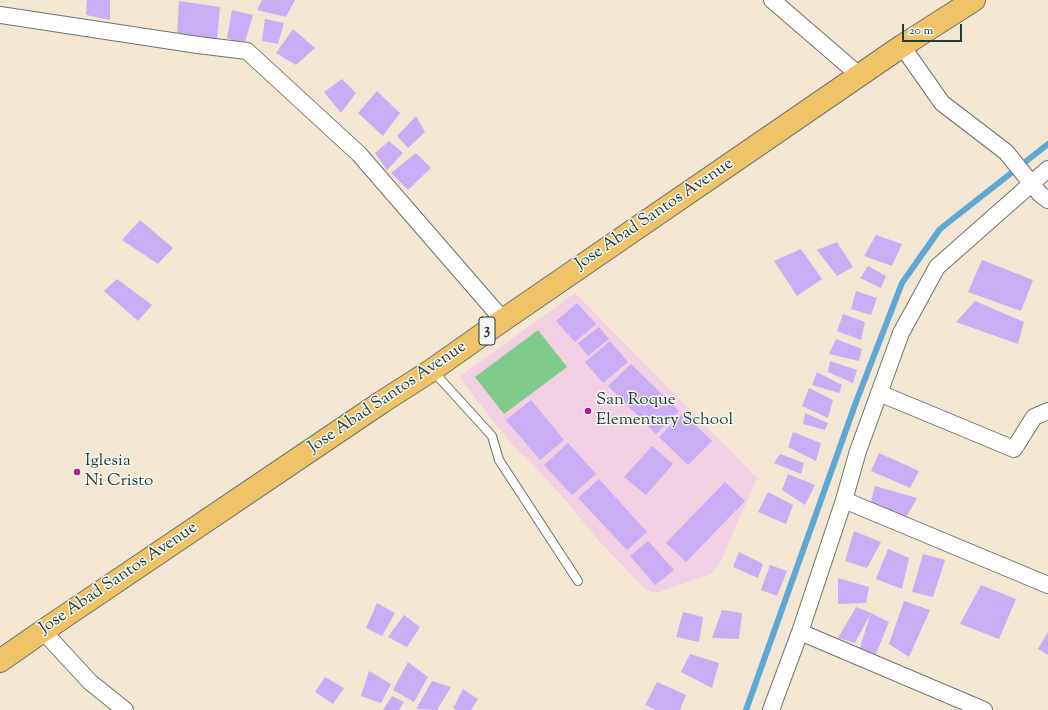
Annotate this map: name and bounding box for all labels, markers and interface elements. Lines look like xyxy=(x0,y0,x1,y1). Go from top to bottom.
scale bar xyxy=(904,16,964,42)
text: 20 m xyxy=(909,22,933,40)
street label: Jose Abad Santos Avenue xyxy=(572,154,738,276)
road number: 3 xyxy=(479,317,495,345)
street label: Jose Abad Santos Avenue xyxy=(305,337,471,459)
place label: San Roque Elementary School xyxy=(596,391,733,431)
marker: San Roque Elementary School xyxy=(583,406,593,416)
place label: Iglesia Ni Cristo xyxy=(85,452,153,492)
marker: Iglesia Ni Cristo xyxy=(72,467,82,477)
street label: Jose Abad Santos Avenue xyxy=(36,518,202,640)

